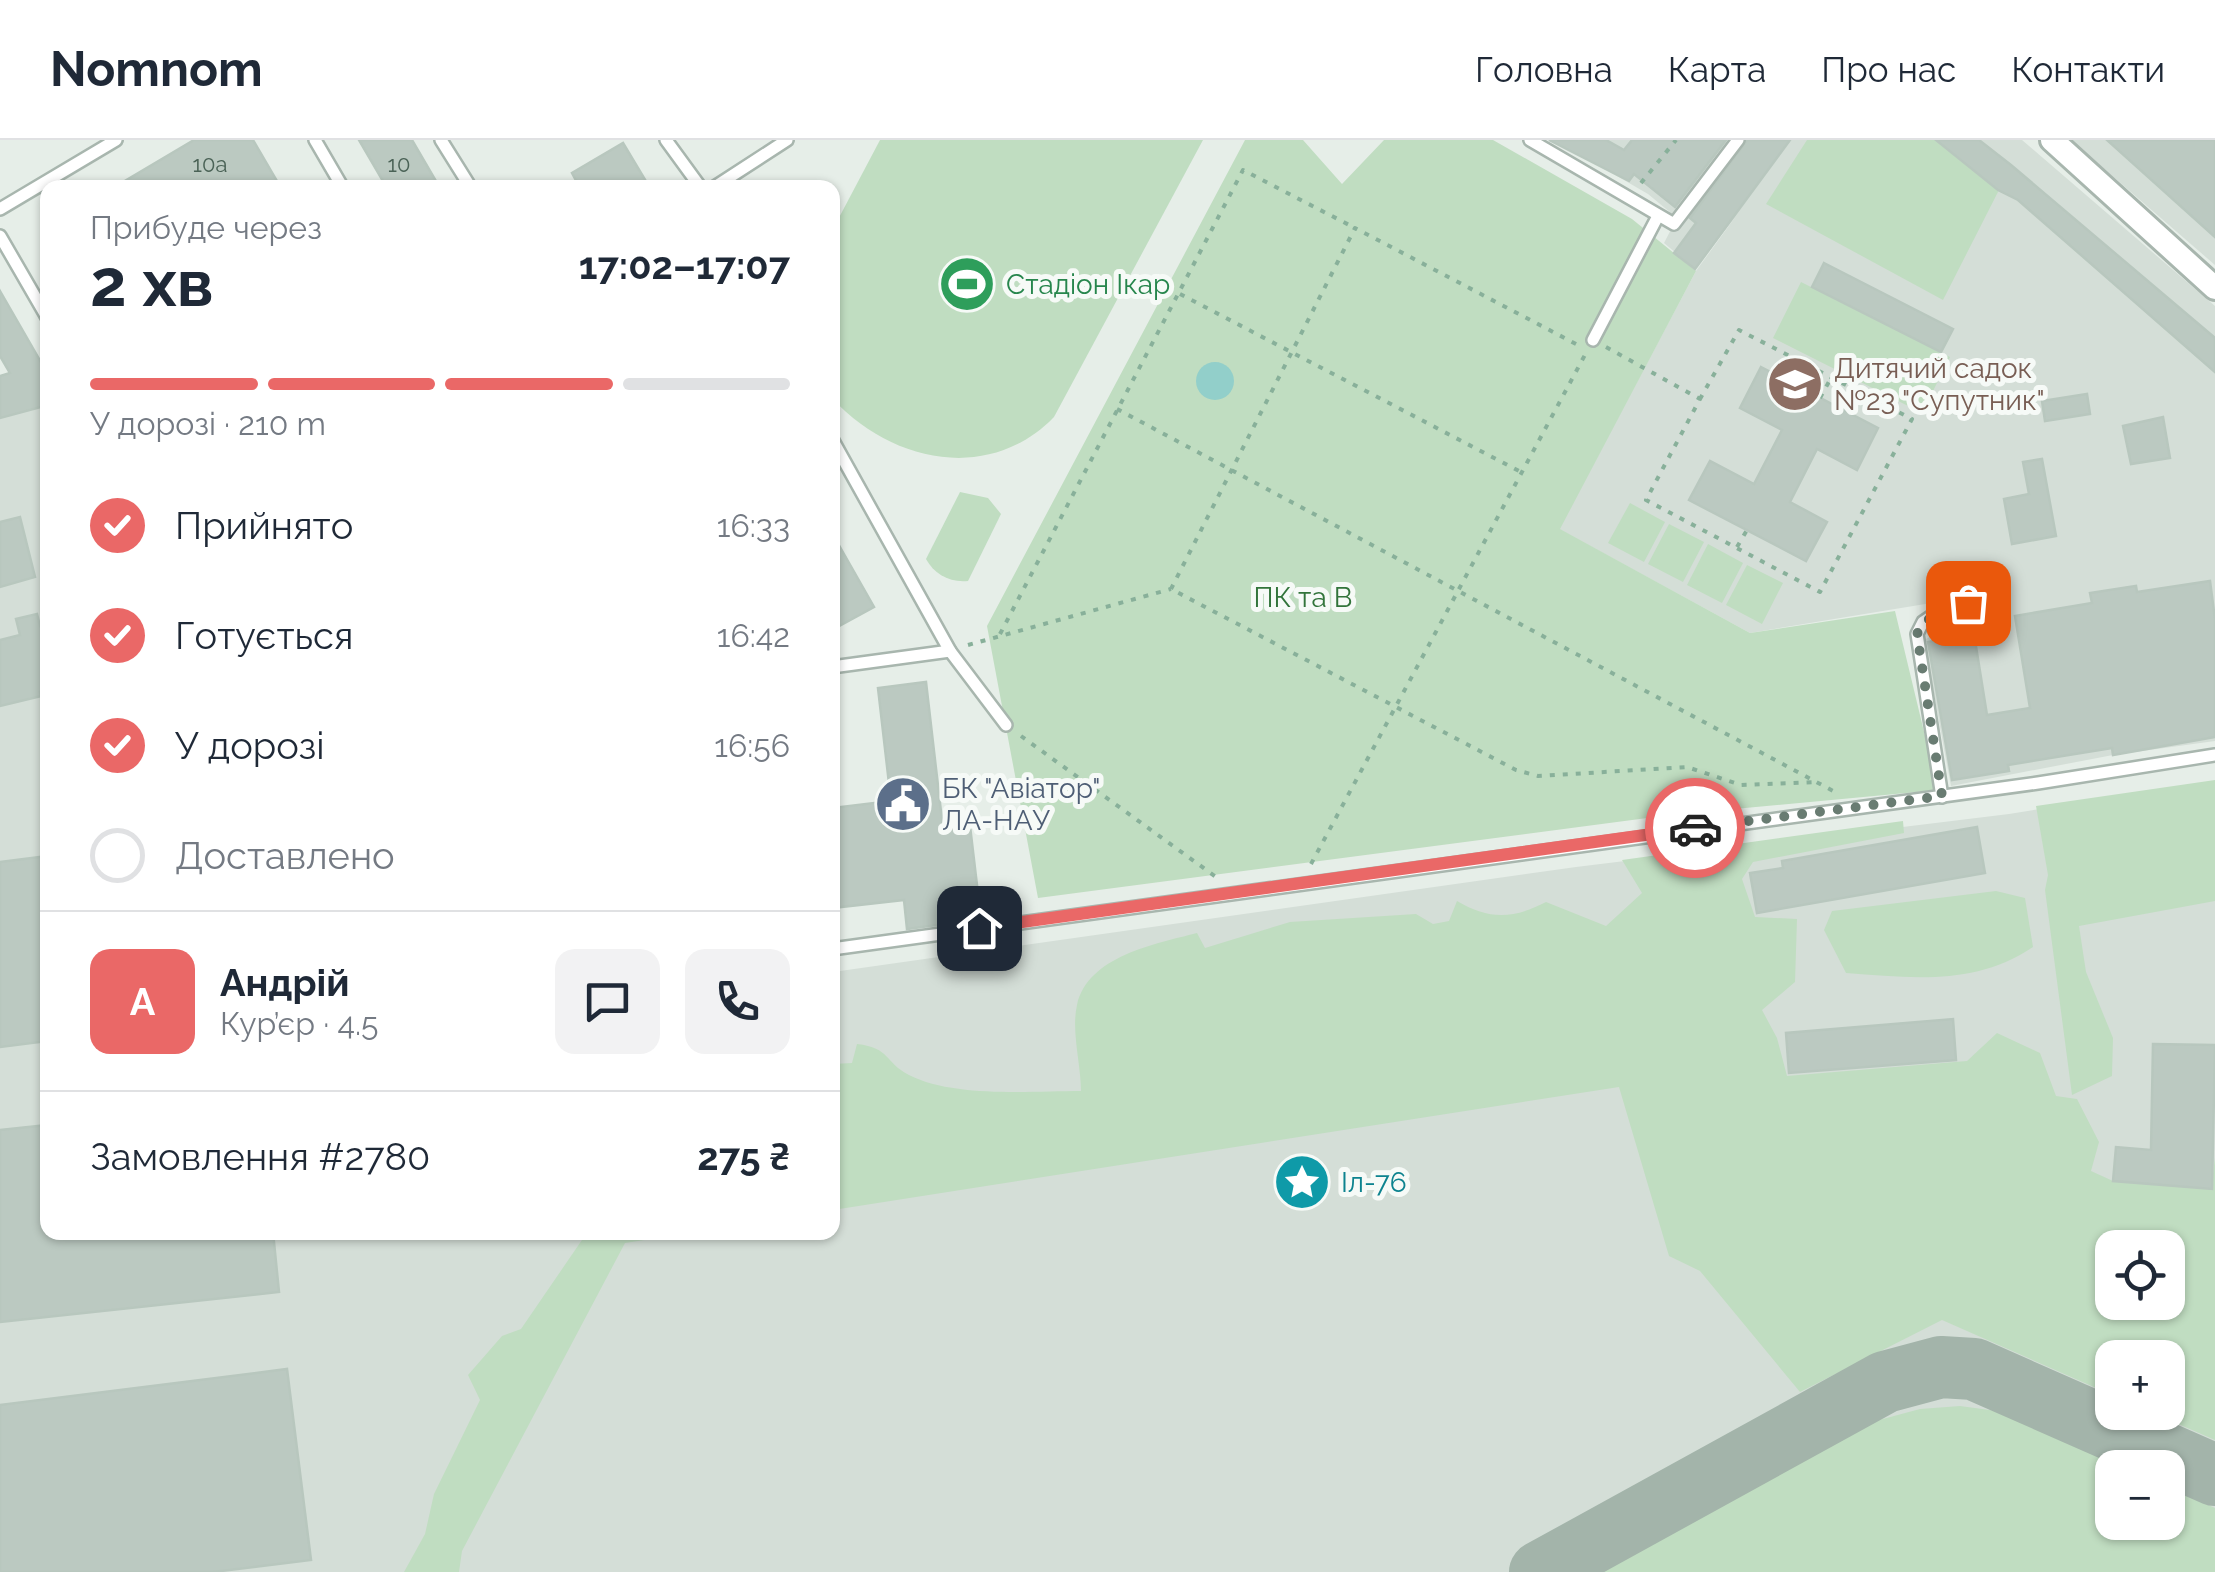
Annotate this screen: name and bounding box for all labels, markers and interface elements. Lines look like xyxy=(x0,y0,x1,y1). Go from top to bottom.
text: Nomnom xyxy=(50,41,263,97)
text: Головна xyxy=(1475,49,1613,90)
text: Карта xyxy=(1668,49,1766,90)
text: Про нас xyxy=(1821,49,1956,90)
text: Контакти xyxy=(2011,49,2165,90)
house number: 10а xyxy=(193,151,227,177)
house number: 10 xyxy=(388,151,410,177)
text: Прибуде через xyxy=(90,209,322,246)
text: 17:02–17:07 xyxy=(579,243,790,288)
text: 2 хв xyxy=(90,245,214,321)
sports icon: Стадіон Ікар xyxy=(937,254,997,314)
place label: Стадіон Ікар xyxy=(1006,268,1170,301)
place label: Дитячий садок №23 "Супутник" xyxy=(1834,352,2045,417)
school or university icon: Дитячий садок №23 "Супутник" xyxy=(1765,354,1825,414)
text: У дорозі · 210 m xyxy=(90,405,326,442)
icon: check xyxy=(90,498,145,553)
text: Прийнято xyxy=(175,503,353,548)
text: 16:33 xyxy=(717,507,790,544)
pin xyxy=(1926,561,2011,646)
icon: bag xyxy=(1941,576,1996,631)
park label: ПК та В xyxy=(1254,581,1352,614)
icon: check xyxy=(90,608,145,663)
text: Готується xyxy=(175,613,354,658)
text: 16:42 xyxy=(717,617,790,654)
icon: check xyxy=(90,718,145,773)
text: У дорозі xyxy=(175,723,325,768)
text: 16:56 xyxy=(714,727,790,764)
place label: БК "Авіатор" ЛА-НАУ xyxy=(942,772,1101,837)
public building icon: БК "Авіатор" ЛА-НАУ xyxy=(873,774,933,834)
courier xyxy=(1645,778,1745,878)
icon: car xyxy=(1668,801,1723,856)
text: Доставлено xyxy=(175,833,395,878)
pin xyxy=(937,886,1022,971)
icon: home xyxy=(952,901,1007,956)
button: chat xyxy=(555,949,660,1054)
button: phone xyxy=(685,949,790,1054)
text: Андрій xyxy=(220,960,350,1005)
text: А xyxy=(130,979,155,1024)
text: Кур’єр · 4.5 xyxy=(220,1005,378,1042)
text: Замовлення #2780 xyxy=(90,1134,430,1179)
text: 275 ₴ xyxy=(697,1134,790,1179)
place icon: Іл-76 xyxy=(1272,1152,1332,1212)
place label: Іл-76 xyxy=(1341,1166,1407,1199)
map controls xyxy=(2095,1230,2185,1540)
button: locate xyxy=(2095,1230,2185,1320)
button: + xyxy=(2095,1340,2185,1430)
button: − xyxy=(2095,1450,2185,1540)

